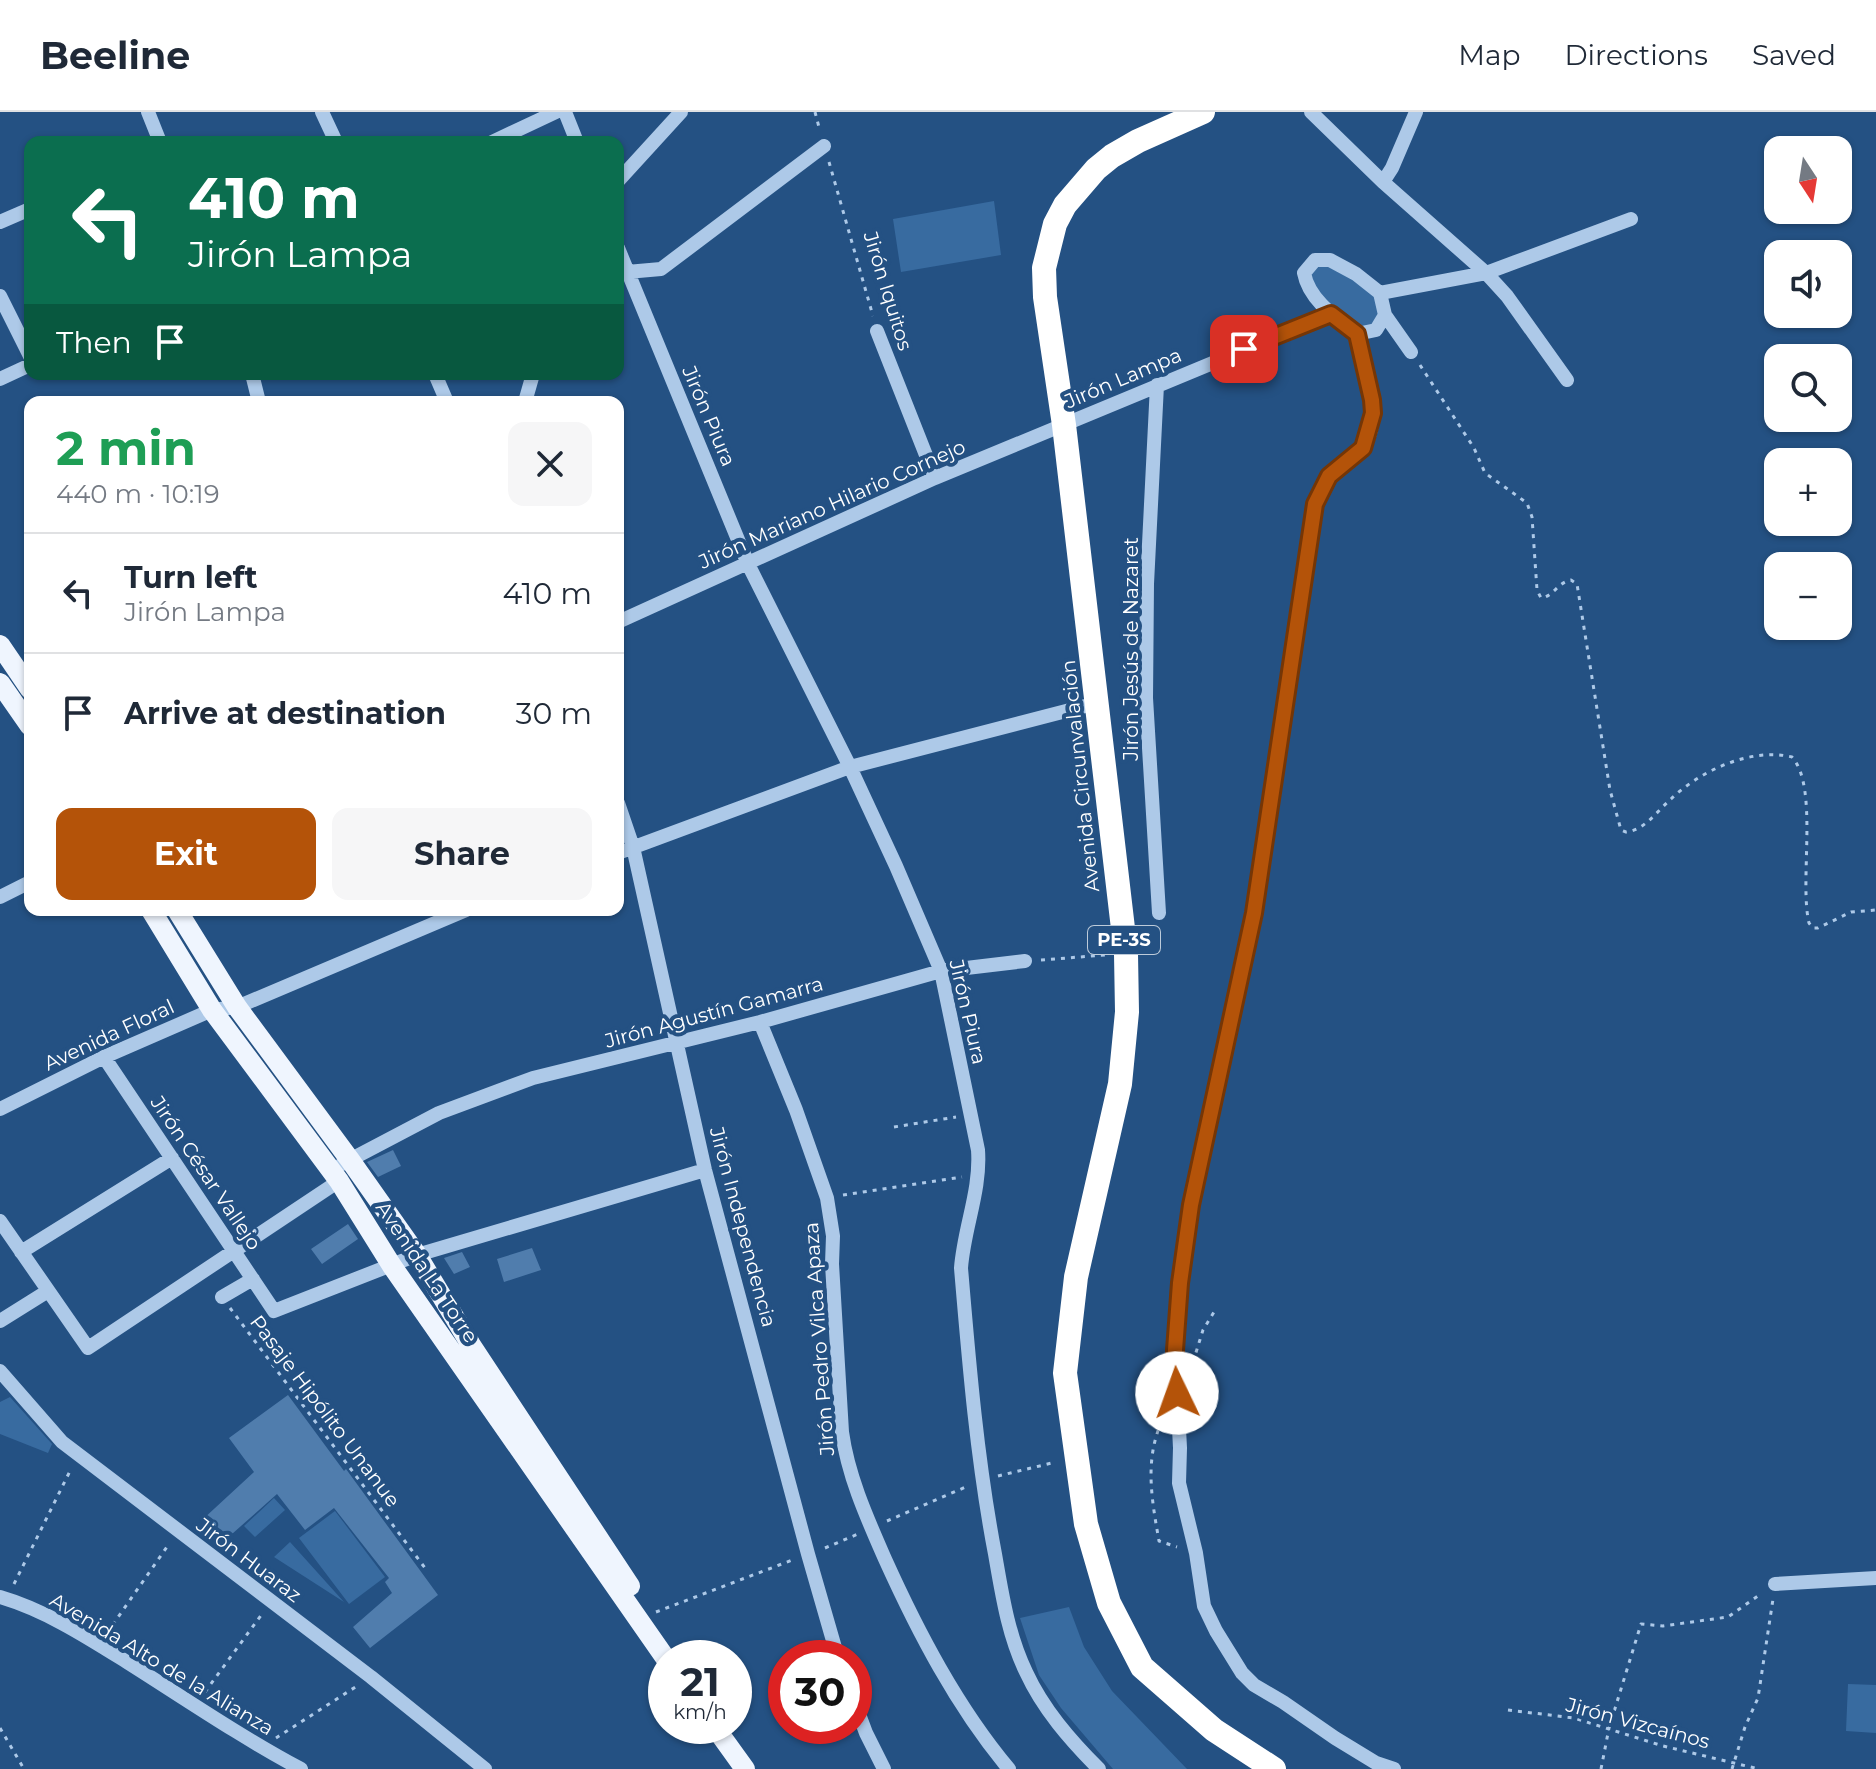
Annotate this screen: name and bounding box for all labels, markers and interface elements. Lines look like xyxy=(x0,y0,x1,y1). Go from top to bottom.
text: Beeline xyxy=(40,32,190,79)
text: Map xyxy=(1458,38,1520,72)
text: Directions xyxy=(1564,38,1708,72)
text: Saved xyxy=(1752,38,1836,72)
north arrow xyxy=(1764,136,1852,224)
map controls xyxy=(1764,136,1852,640)
text: 410 m xyxy=(188,164,360,232)
icon: left xyxy=(56,168,160,272)
street label: Jirón Iquitos xyxy=(858,228,917,353)
text: Jirón Lampa xyxy=(188,232,412,276)
button: sound xyxy=(1764,240,1852,328)
pin xyxy=(1210,315,1278,383)
icon: arrive xyxy=(148,320,192,364)
text: Then xyxy=(56,324,132,361)
icon: arrive xyxy=(1222,327,1266,371)
street label: Jirón Lampa xyxy=(1060,343,1185,414)
button: search xyxy=(1764,344,1852,432)
street label: Jirón Piura xyxy=(677,361,741,470)
text: 2 min xyxy=(56,419,196,477)
button: close xyxy=(508,422,592,506)
street label: Jirón Mariano Hilario Cornejo xyxy=(694,434,969,574)
button: + xyxy=(1764,448,1852,536)
text: 440 m · 10:19 xyxy=(56,478,220,510)
street label: Jirón Jesús de Nazaret xyxy=(1119,537,1143,762)
button: − xyxy=(1764,552,1852,640)
text: Turn left xyxy=(124,559,257,596)
icon: left xyxy=(56,571,100,615)
text: 410 m xyxy=(503,575,592,612)
text: Jirón Lampa xyxy=(124,596,286,628)
street label: Avenida Circunvalación xyxy=(1056,659,1104,893)
icon: arrive xyxy=(56,691,100,735)
text: Arrive at destination xyxy=(124,695,446,732)
text: 30 m xyxy=(516,695,592,732)
button: Exit xyxy=(56,808,316,900)
button: Share xyxy=(332,808,592,900)
road number: PE-3S xyxy=(1088,926,1160,954)
street label: Jirón Piura xyxy=(944,956,992,1067)
street label: Jirón Agustín Gamarra xyxy=(601,971,826,1053)
street label: Avenida Floral xyxy=(40,994,178,1076)
street label: Jirón César Vallejo xyxy=(145,1091,266,1255)
street label: Jirón Independencia xyxy=(704,1123,781,1330)
street label: Avenida La Torre xyxy=(371,1197,483,1347)
street label: Jirón Pedro Vilca Apaza xyxy=(799,1221,839,1458)
street label: Pasaje Hipólito Unanue xyxy=(245,1310,405,1512)
position arrow xyxy=(1135,1351,1219,1435)
street label: Jirón Huaraz xyxy=(191,1512,306,1607)
street label: Avenida Alto de la Alianza xyxy=(46,1588,278,1740)
speed limit sign: 30 xyxy=(768,1640,872,1744)
text: 21 xyxy=(680,1657,720,1706)
street label: Jirón Vizcaínos xyxy=(1563,1692,1713,1754)
text: km/h xyxy=(673,1700,727,1724)

